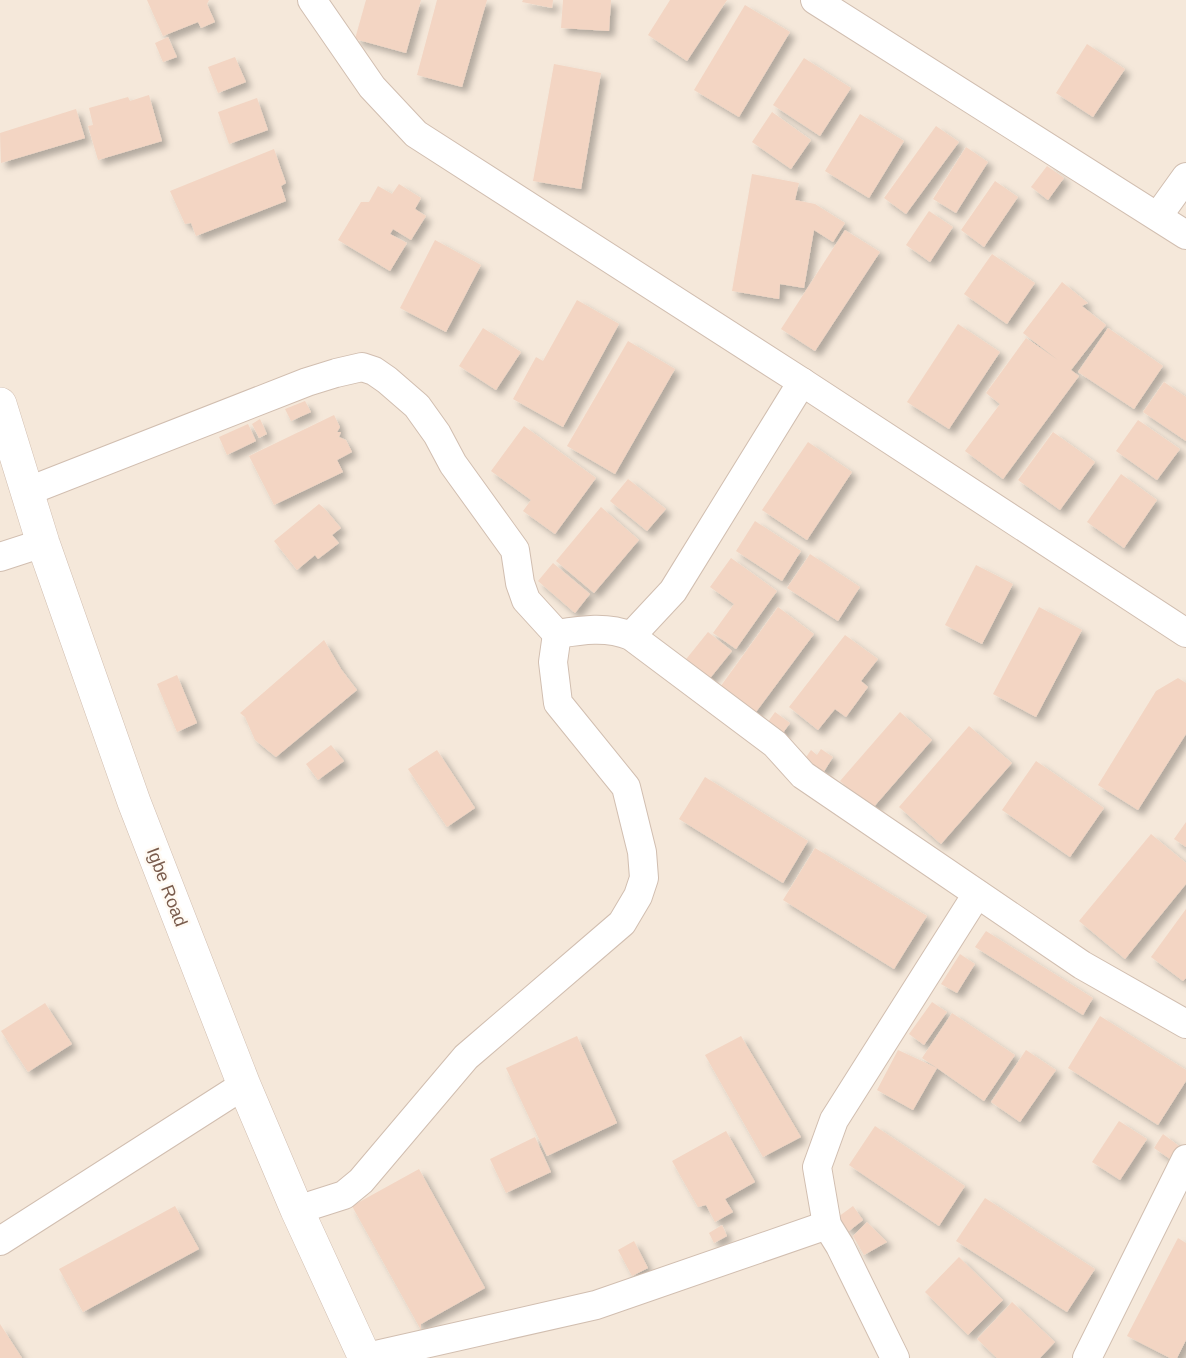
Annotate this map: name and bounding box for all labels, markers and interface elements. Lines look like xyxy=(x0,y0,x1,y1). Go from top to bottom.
street label: Igbe Road xyxy=(143,845,191,929)

